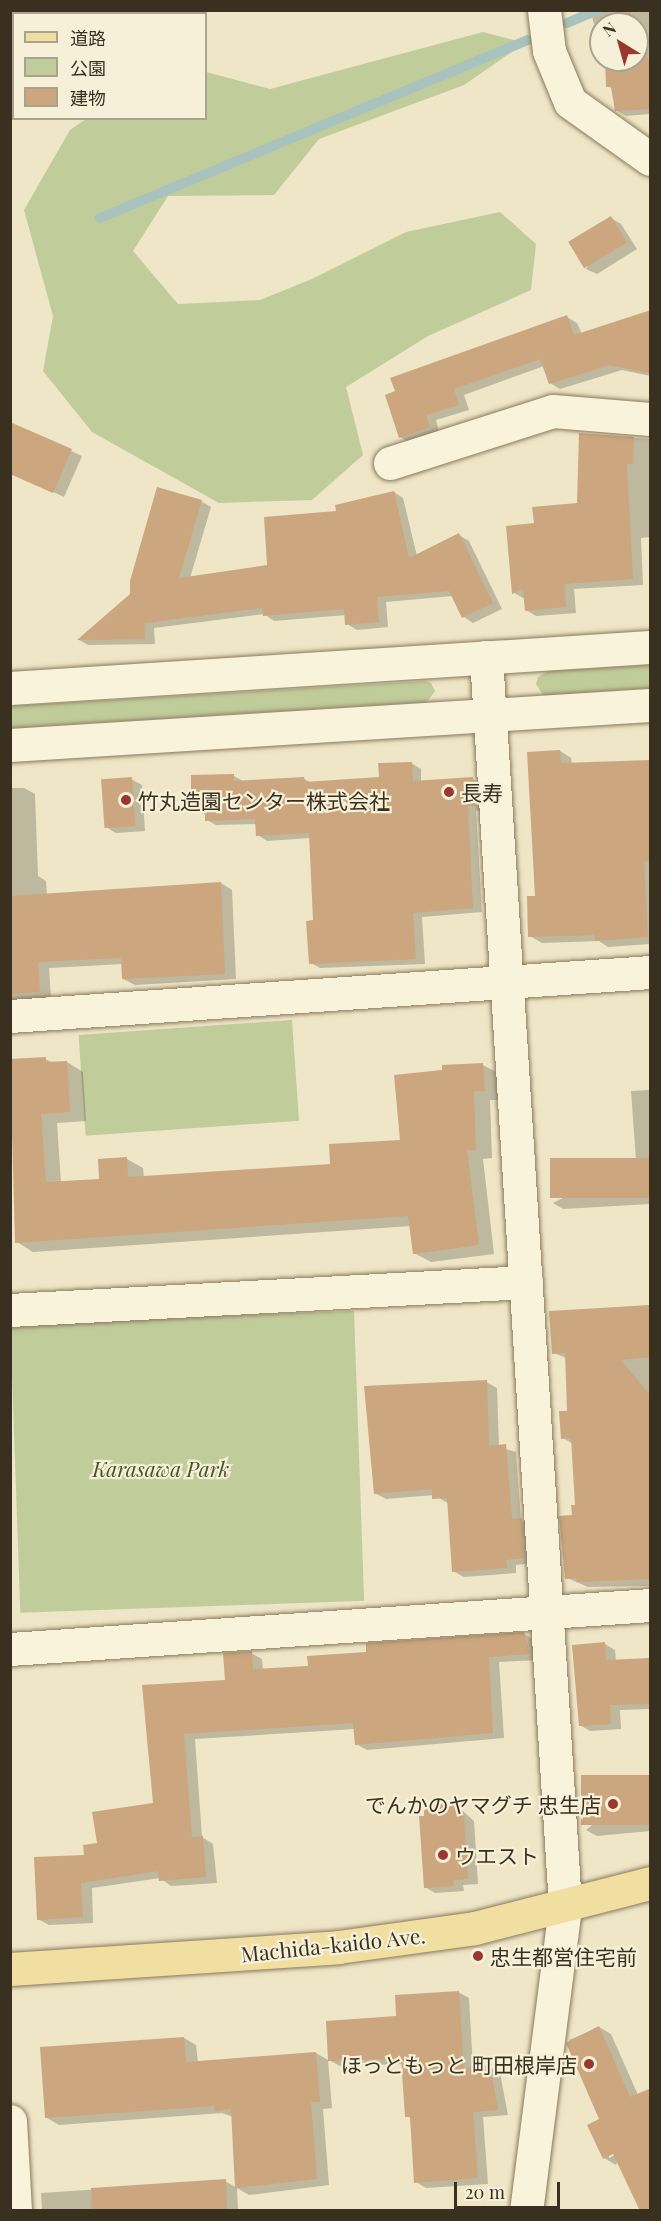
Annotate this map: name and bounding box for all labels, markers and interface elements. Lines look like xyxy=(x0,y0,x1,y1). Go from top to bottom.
legend xyxy=(12,12,207,120)
north arrow xyxy=(589,12,649,72)
text: N xyxy=(598,17,620,41)
text: 道路 xyxy=(70,26,106,50)
text: 公園 xyxy=(70,56,106,80)
text: 建物 xyxy=(70,86,106,110)
place label: 長寿 xyxy=(461,779,503,805)
marker: 長寿 xyxy=(442,785,456,799)
place label: 竹丸造園センター株式会社 xyxy=(138,787,390,813)
marker: 竹丸造園センター株式会社 xyxy=(119,793,133,807)
park label: Karasawa Park xyxy=(93,1455,229,1481)
place label: でんかのヤマグチ 忠生店 xyxy=(365,1791,601,1817)
marker: でんかのヤマグチ 忠生店 xyxy=(606,1797,620,1811)
place label: ウエスト xyxy=(455,1842,539,1868)
marker: ウエスト xyxy=(436,1848,450,1862)
street label: Machida-kaido Ave. xyxy=(239,1922,427,1966)
place label: 忠生都営住宅前 xyxy=(490,1943,637,1969)
marker: 忠生都営住宅前 xyxy=(471,1949,485,1963)
place label: ほっともっと 町田根岸店 xyxy=(341,2051,577,2077)
marker: ほっともっと 町田根岸店 xyxy=(582,2057,596,2071)
scale bar xyxy=(457,2170,564,2208)
text: 20 m xyxy=(465,2180,505,2204)

